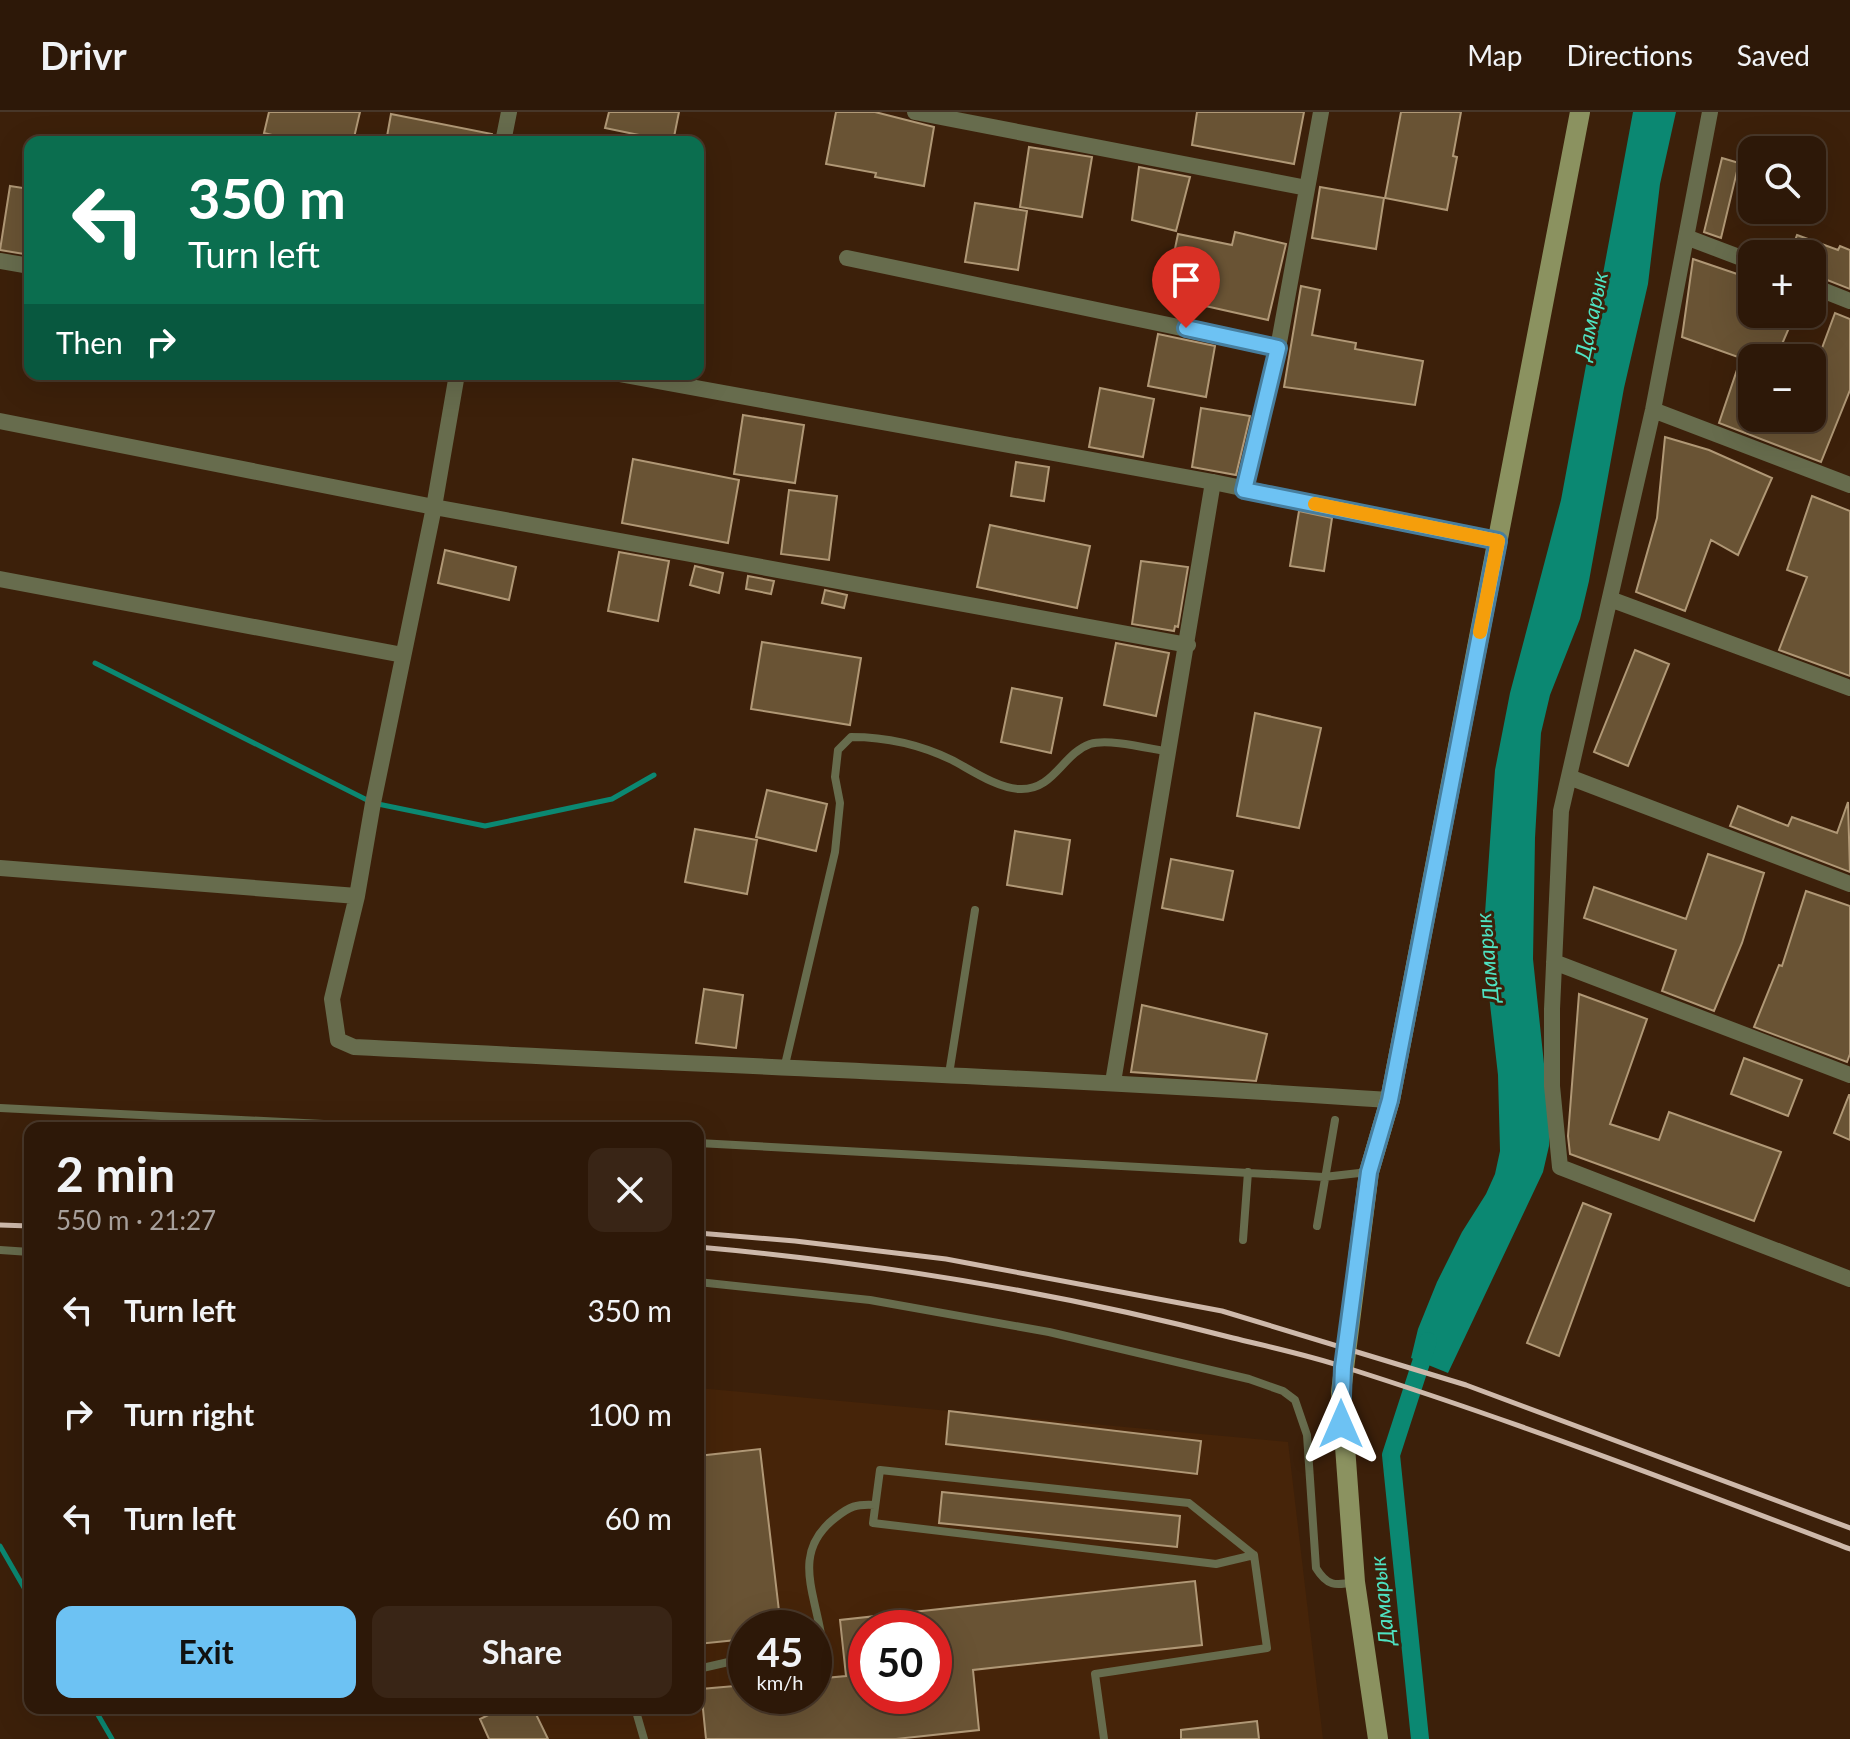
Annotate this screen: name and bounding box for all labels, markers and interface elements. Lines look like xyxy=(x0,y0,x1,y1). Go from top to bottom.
text: Drivr xyxy=(40,32,127,78)
text: Map xyxy=(1467,38,1522,72)
text: Directions xyxy=(1566,38,1693,72)
text: Saved xyxy=(1737,38,1810,72)
map controls xyxy=(1738,136,1826,432)
button: search xyxy=(1738,136,1826,224)
text: 350 m xyxy=(188,164,346,231)
icon: left xyxy=(56,168,160,272)
text: Turn left xyxy=(188,232,320,276)
button: + xyxy=(1738,240,1826,328)
pin xyxy=(1152,246,1220,328)
icon: arrive xyxy=(1164,258,1208,302)
water label: Дамарык xyxy=(1568,269,1613,365)
icon: right xyxy=(139,320,183,364)
text: Then xyxy=(56,324,123,360)
button: − xyxy=(1738,344,1826,432)
water label: Дамарык xyxy=(1469,912,1504,1006)
text: 2 min xyxy=(56,1145,175,1202)
button: close xyxy=(588,1148,672,1232)
text: 550 m · 21:27 xyxy=(56,1204,216,1236)
icon: left xyxy=(56,1288,100,1332)
text: Turn left xyxy=(124,1292,236,1328)
text: 350 m xyxy=(587,1292,672,1328)
position arrow xyxy=(1299,1382,1383,1466)
icon: right xyxy=(56,1392,100,1436)
text: Turn right xyxy=(124,1396,254,1432)
text: 100 m xyxy=(587,1396,672,1432)
icon: left xyxy=(56,1496,100,1540)
text: Turn left xyxy=(124,1500,236,1536)
text: 60 m xyxy=(605,1500,672,1536)
water label: Дамарык xyxy=(1363,1555,1400,1649)
button: Exit xyxy=(56,1606,356,1698)
button: Share xyxy=(372,1606,672,1698)
speed limit sign: 50 xyxy=(848,1610,952,1714)
text: 45 xyxy=(757,1628,803,1676)
text: km/h xyxy=(757,1670,803,1694)

